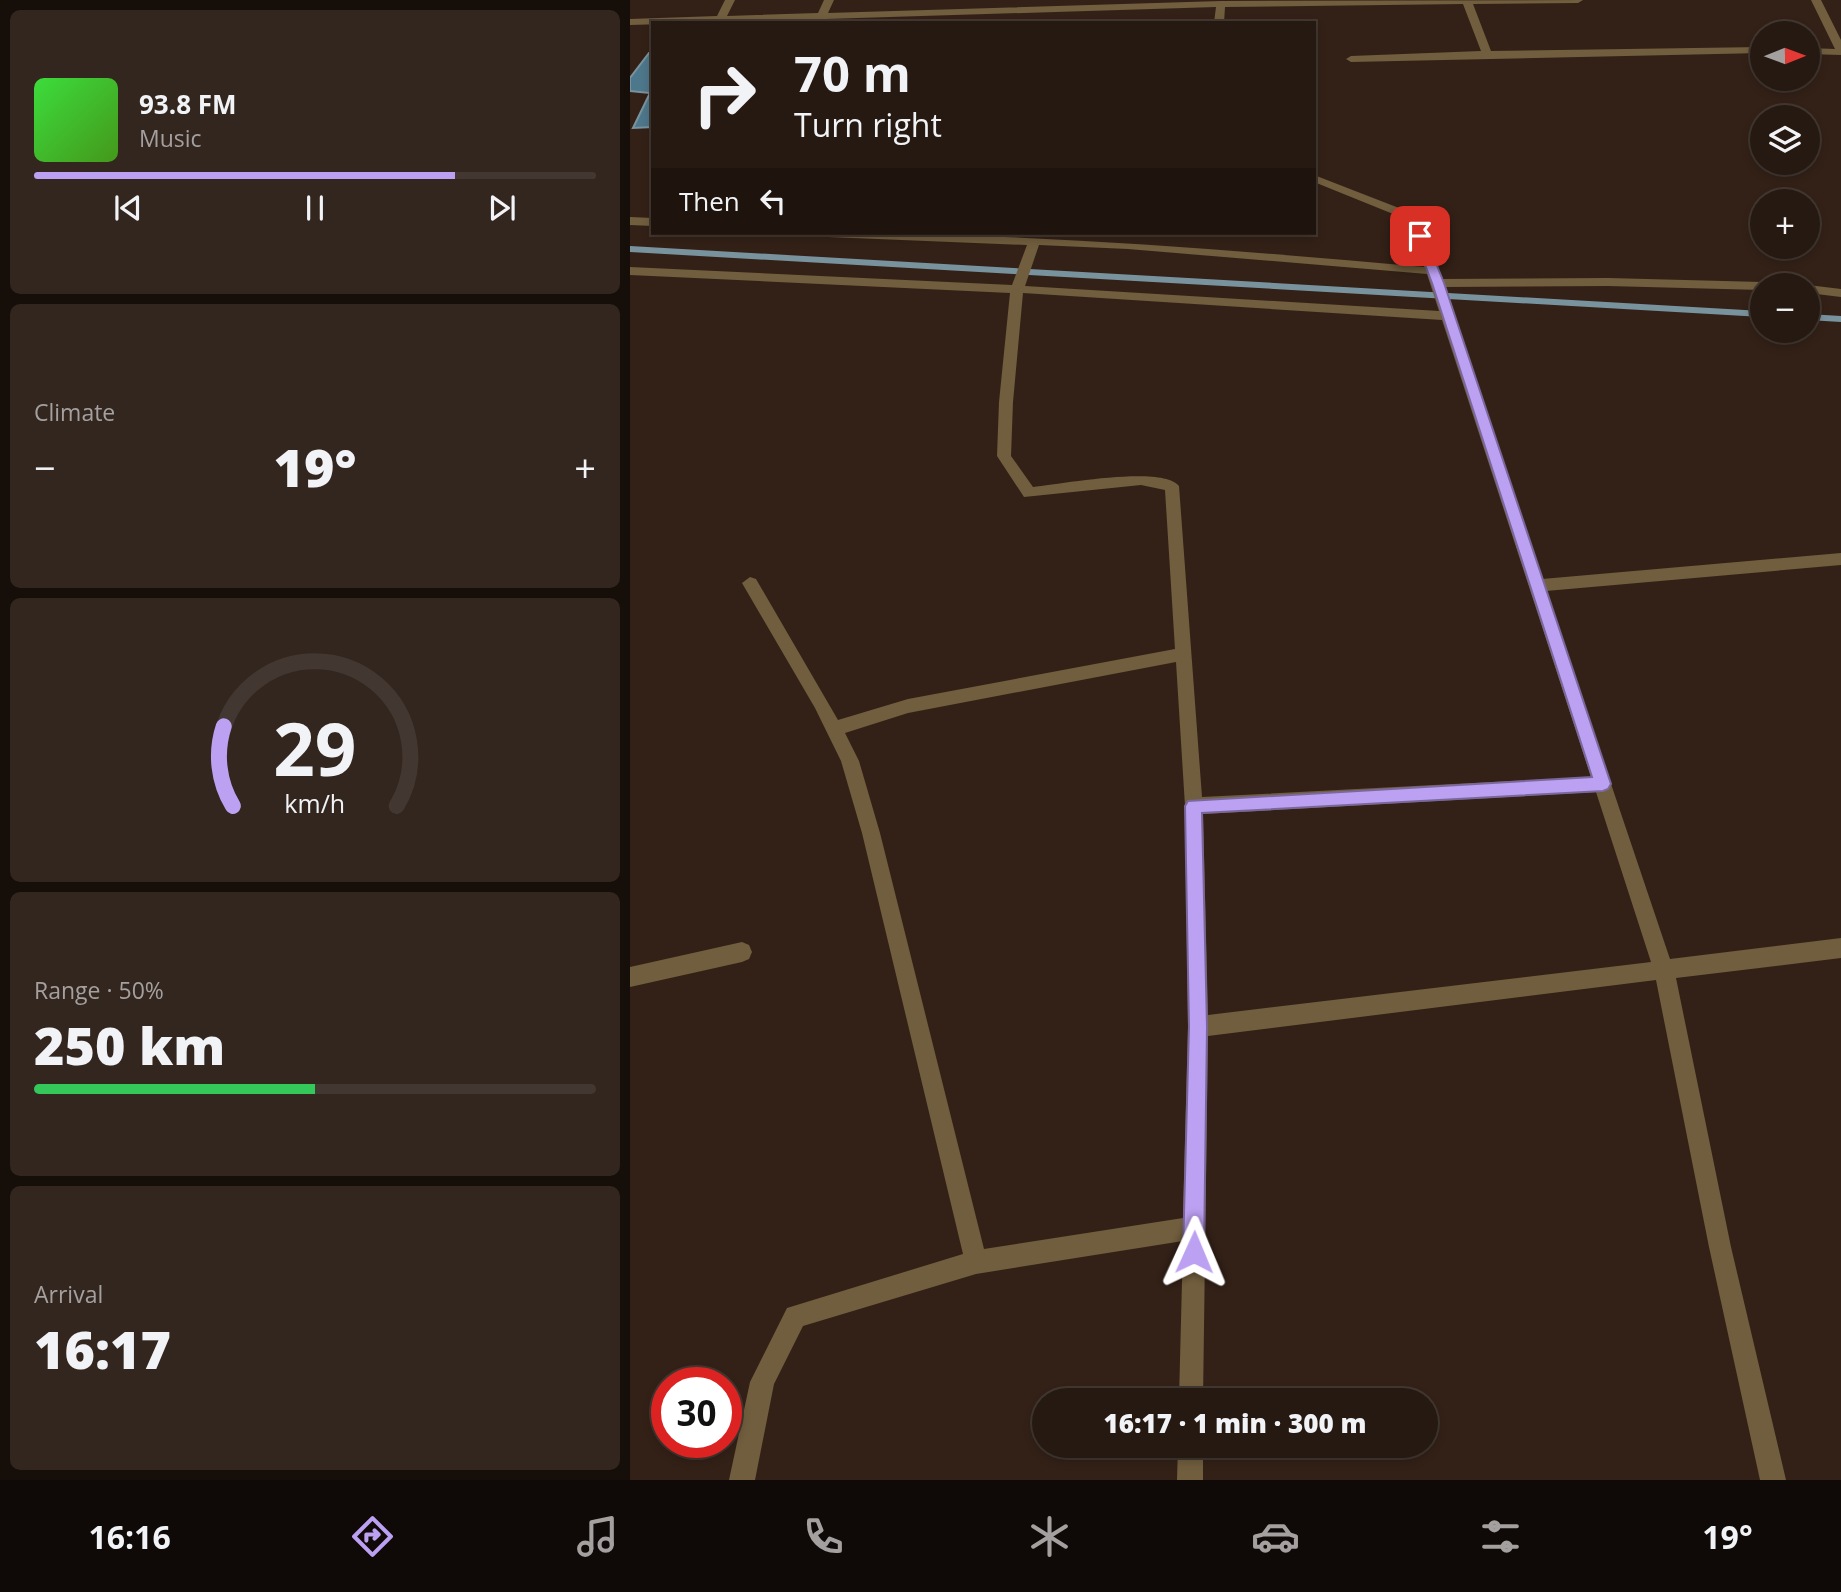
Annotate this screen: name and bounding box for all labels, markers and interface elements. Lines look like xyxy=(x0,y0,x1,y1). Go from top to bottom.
north arrow xyxy=(1750,21,1820,91)
map controls xyxy=(1750,21,1820,343)
text: 70 m xyxy=(794,40,911,106)
icon: right xyxy=(679,49,770,140)
text: 93.8 FM xyxy=(139,86,237,122)
text: Turn right xyxy=(794,103,942,146)
button: layers xyxy=(1750,105,1820,175)
text: Music xyxy=(139,122,202,154)
icon: left xyxy=(754,182,792,220)
text: Then xyxy=(679,183,740,219)
icon: previous xyxy=(109,189,147,227)
icon: pause xyxy=(296,189,334,227)
icon: next xyxy=(483,189,521,227)
button: + xyxy=(1750,189,1820,259)
pin xyxy=(1390,206,1450,266)
icon: arrive xyxy=(1401,217,1439,255)
button: − xyxy=(1750,273,1820,343)
text: Climate xyxy=(34,396,115,428)
text: 19° xyxy=(274,431,356,502)
text: − xyxy=(34,441,56,493)
text: + xyxy=(574,441,596,493)
text: 29 xyxy=(273,698,357,797)
text: km/h xyxy=(285,786,345,820)
text: Range · 50% xyxy=(34,974,164,1006)
text: 250 km xyxy=(34,1009,225,1080)
position arrow xyxy=(1157,1215,1231,1289)
text: Arrival xyxy=(34,1278,103,1310)
text: 16:17 xyxy=(34,1313,171,1384)
speed limit sign: 30 xyxy=(651,1367,742,1458)
text: 16:17 · 1 min · 300 m xyxy=(1104,1405,1366,1441)
icon: directions xyxy=(348,1512,397,1561)
icon: music xyxy=(573,1512,622,1561)
icon: phone xyxy=(799,1512,848,1561)
icon: climate xyxy=(1025,1512,1074,1561)
icon: car xyxy=(1251,1512,1300,1561)
icon: filters xyxy=(1476,1512,1525,1561)
text: 16:16 xyxy=(88,1515,171,1558)
text: 19° xyxy=(1702,1515,1753,1558)

